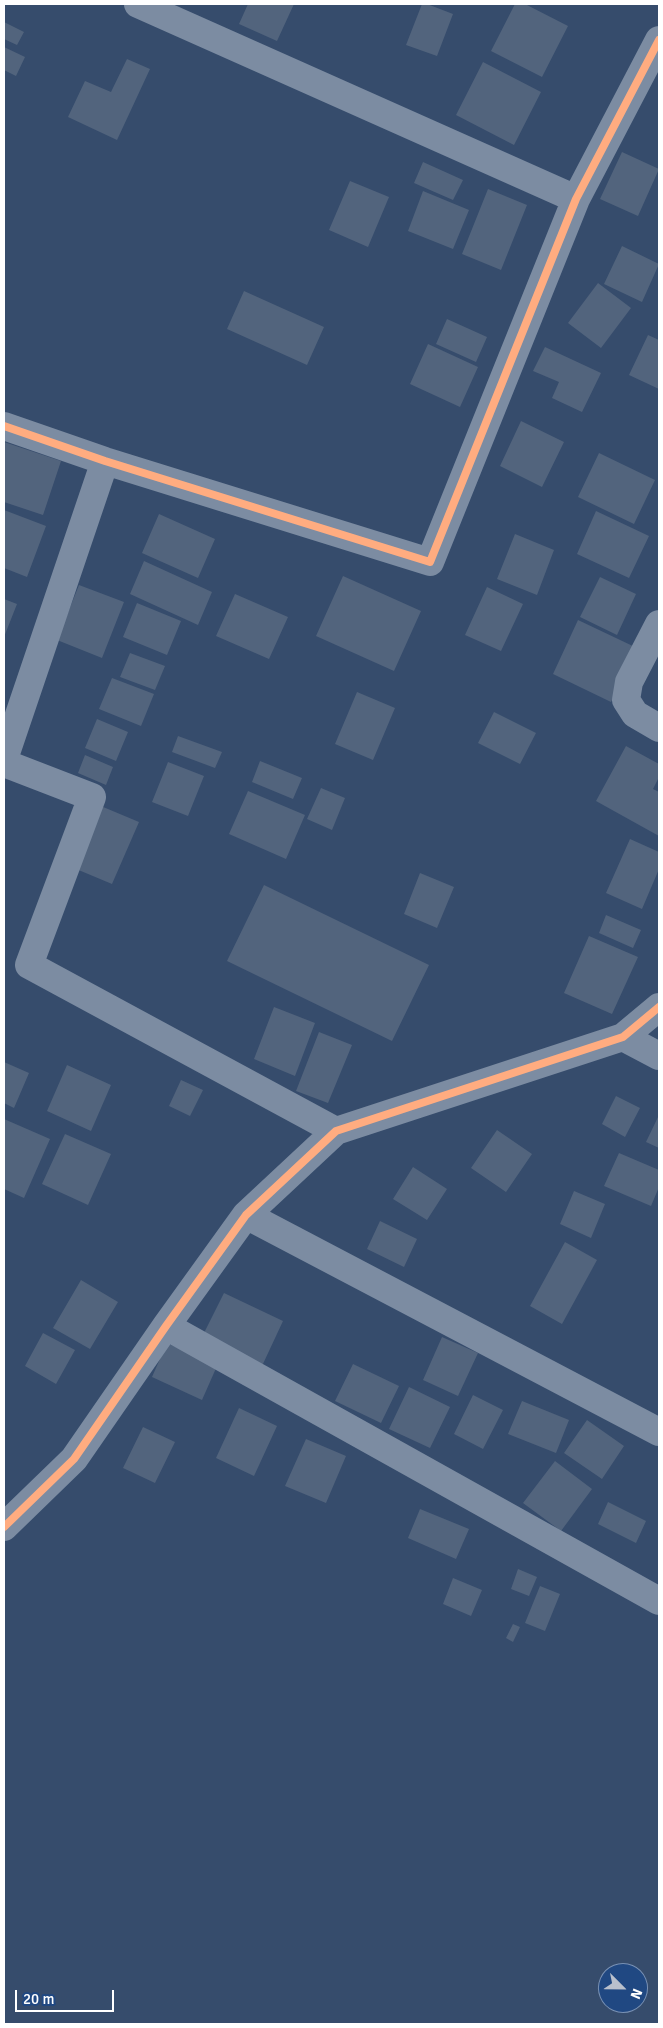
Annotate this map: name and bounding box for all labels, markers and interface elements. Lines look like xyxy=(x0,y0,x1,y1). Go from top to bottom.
north arrow xyxy=(598,1963,648,2013)
scale bar xyxy=(18,1980,116,2012)
text: N xyxy=(627,1986,646,2001)
text: 20 m xyxy=(23,1990,54,2008)

